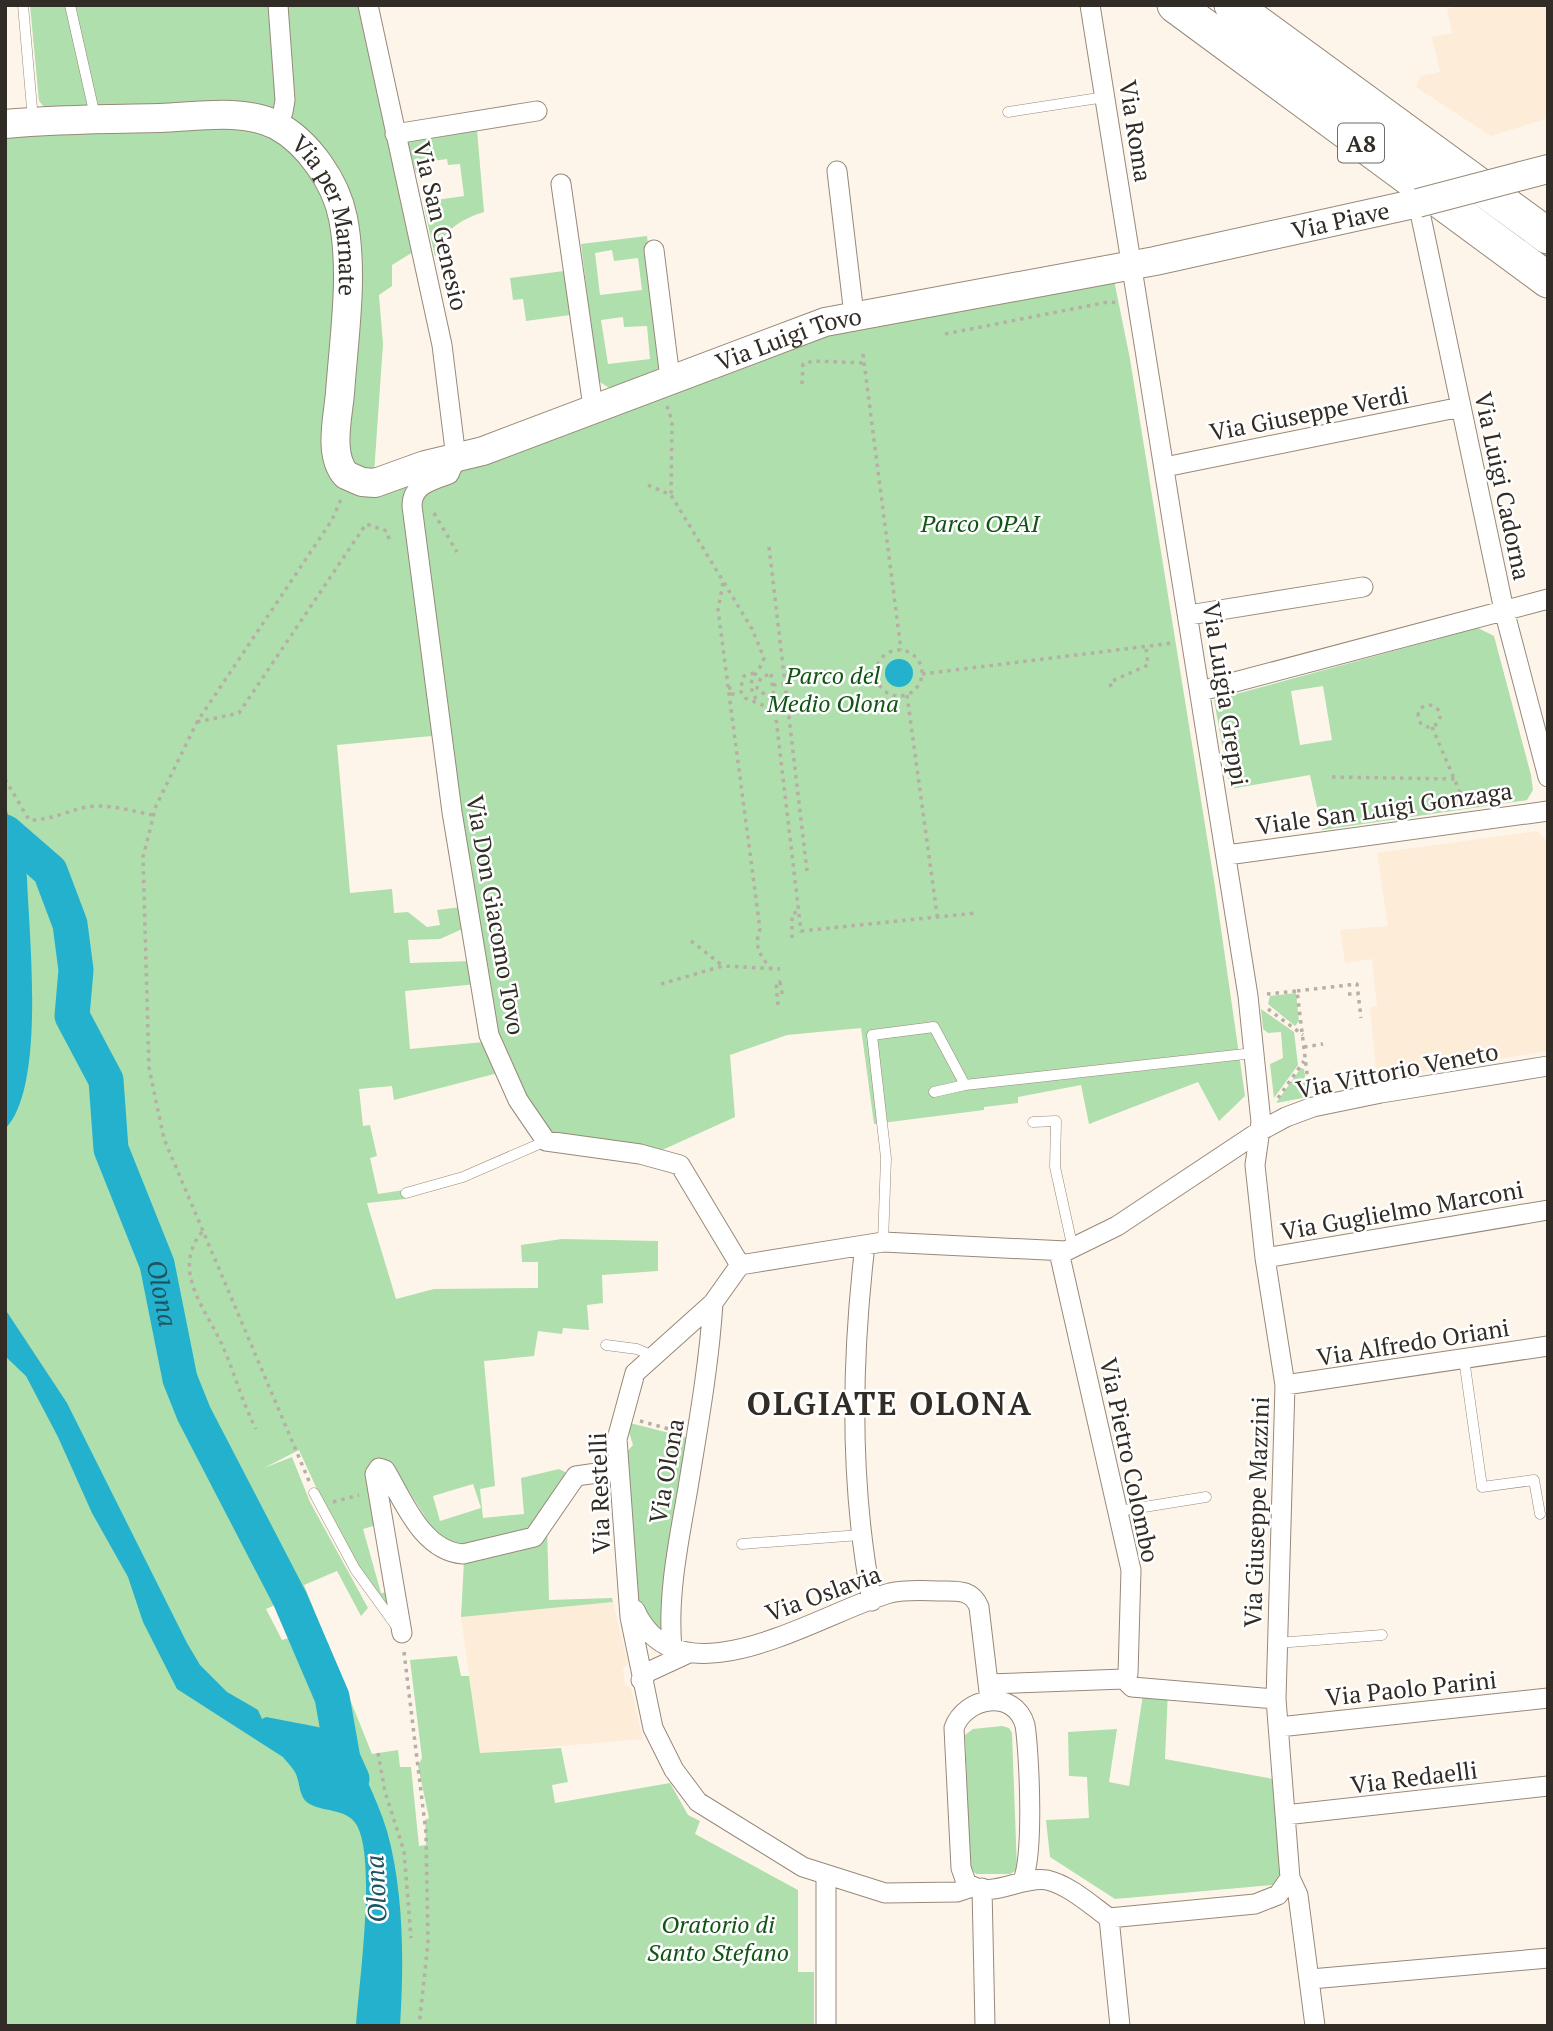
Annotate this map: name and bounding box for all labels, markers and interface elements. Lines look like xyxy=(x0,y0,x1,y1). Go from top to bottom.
street label: Via Roma xyxy=(1112,78,1160,184)
road number: A8 xyxy=(1338,124,1384,162)
street label: Via per Marnate xyxy=(285,127,364,297)
street label: Via San Genesio xyxy=(406,138,476,314)
street label: Via Piave xyxy=(1289,194,1392,246)
street label: Via Luigi Tovo xyxy=(711,300,864,378)
street label: Via Giuseppe Verdi xyxy=(1207,378,1411,448)
street label: Via Luigi Cadorna xyxy=(1467,389,1539,583)
park label: Parco OPAI xyxy=(920,507,1041,539)
street label: Via Luigia Greppi xyxy=(1196,600,1256,788)
park label: Parco del Medio Olona xyxy=(766,659,899,719)
street label: Viale San Luigi Gonzaga xyxy=(1254,774,1514,842)
street label: Via Don Giacomo Tovo xyxy=(459,793,533,1037)
street label: Via Vittorio Veneto xyxy=(1293,1035,1501,1105)
street label: Via Guglielmo Marconi xyxy=(1278,1173,1526,1247)
water label: Olona xyxy=(140,1257,186,1330)
street label: Via Alfredo Oriani xyxy=(1314,1311,1512,1373)
street label: Via Pietro Colombo xyxy=(1093,1355,1167,1565)
district label: OLGIATE OLONA xyxy=(747,1382,1033,1424)
street label: Via Giuseppe Mazzini xyxy=(1236,1396,1276,1628)
street label: Via Olona xyxy=(641,1416,691,1526)
street label: Via Restelli xyxy=(581,1432,617,1554)
street label: Via Oslavia xyxy=(761,1557,885,1629)
street label: Via Paolo Parini xyxy=(1324,1663,1498,1713)
street label: Via Redaelli xyxy=(1349,1753,1479,1801)
water label: Olona xyxy=(356,1854,394,1924)
park label: Oratorio di Santo Stefano xyxy=(647,1908,789,1968)

